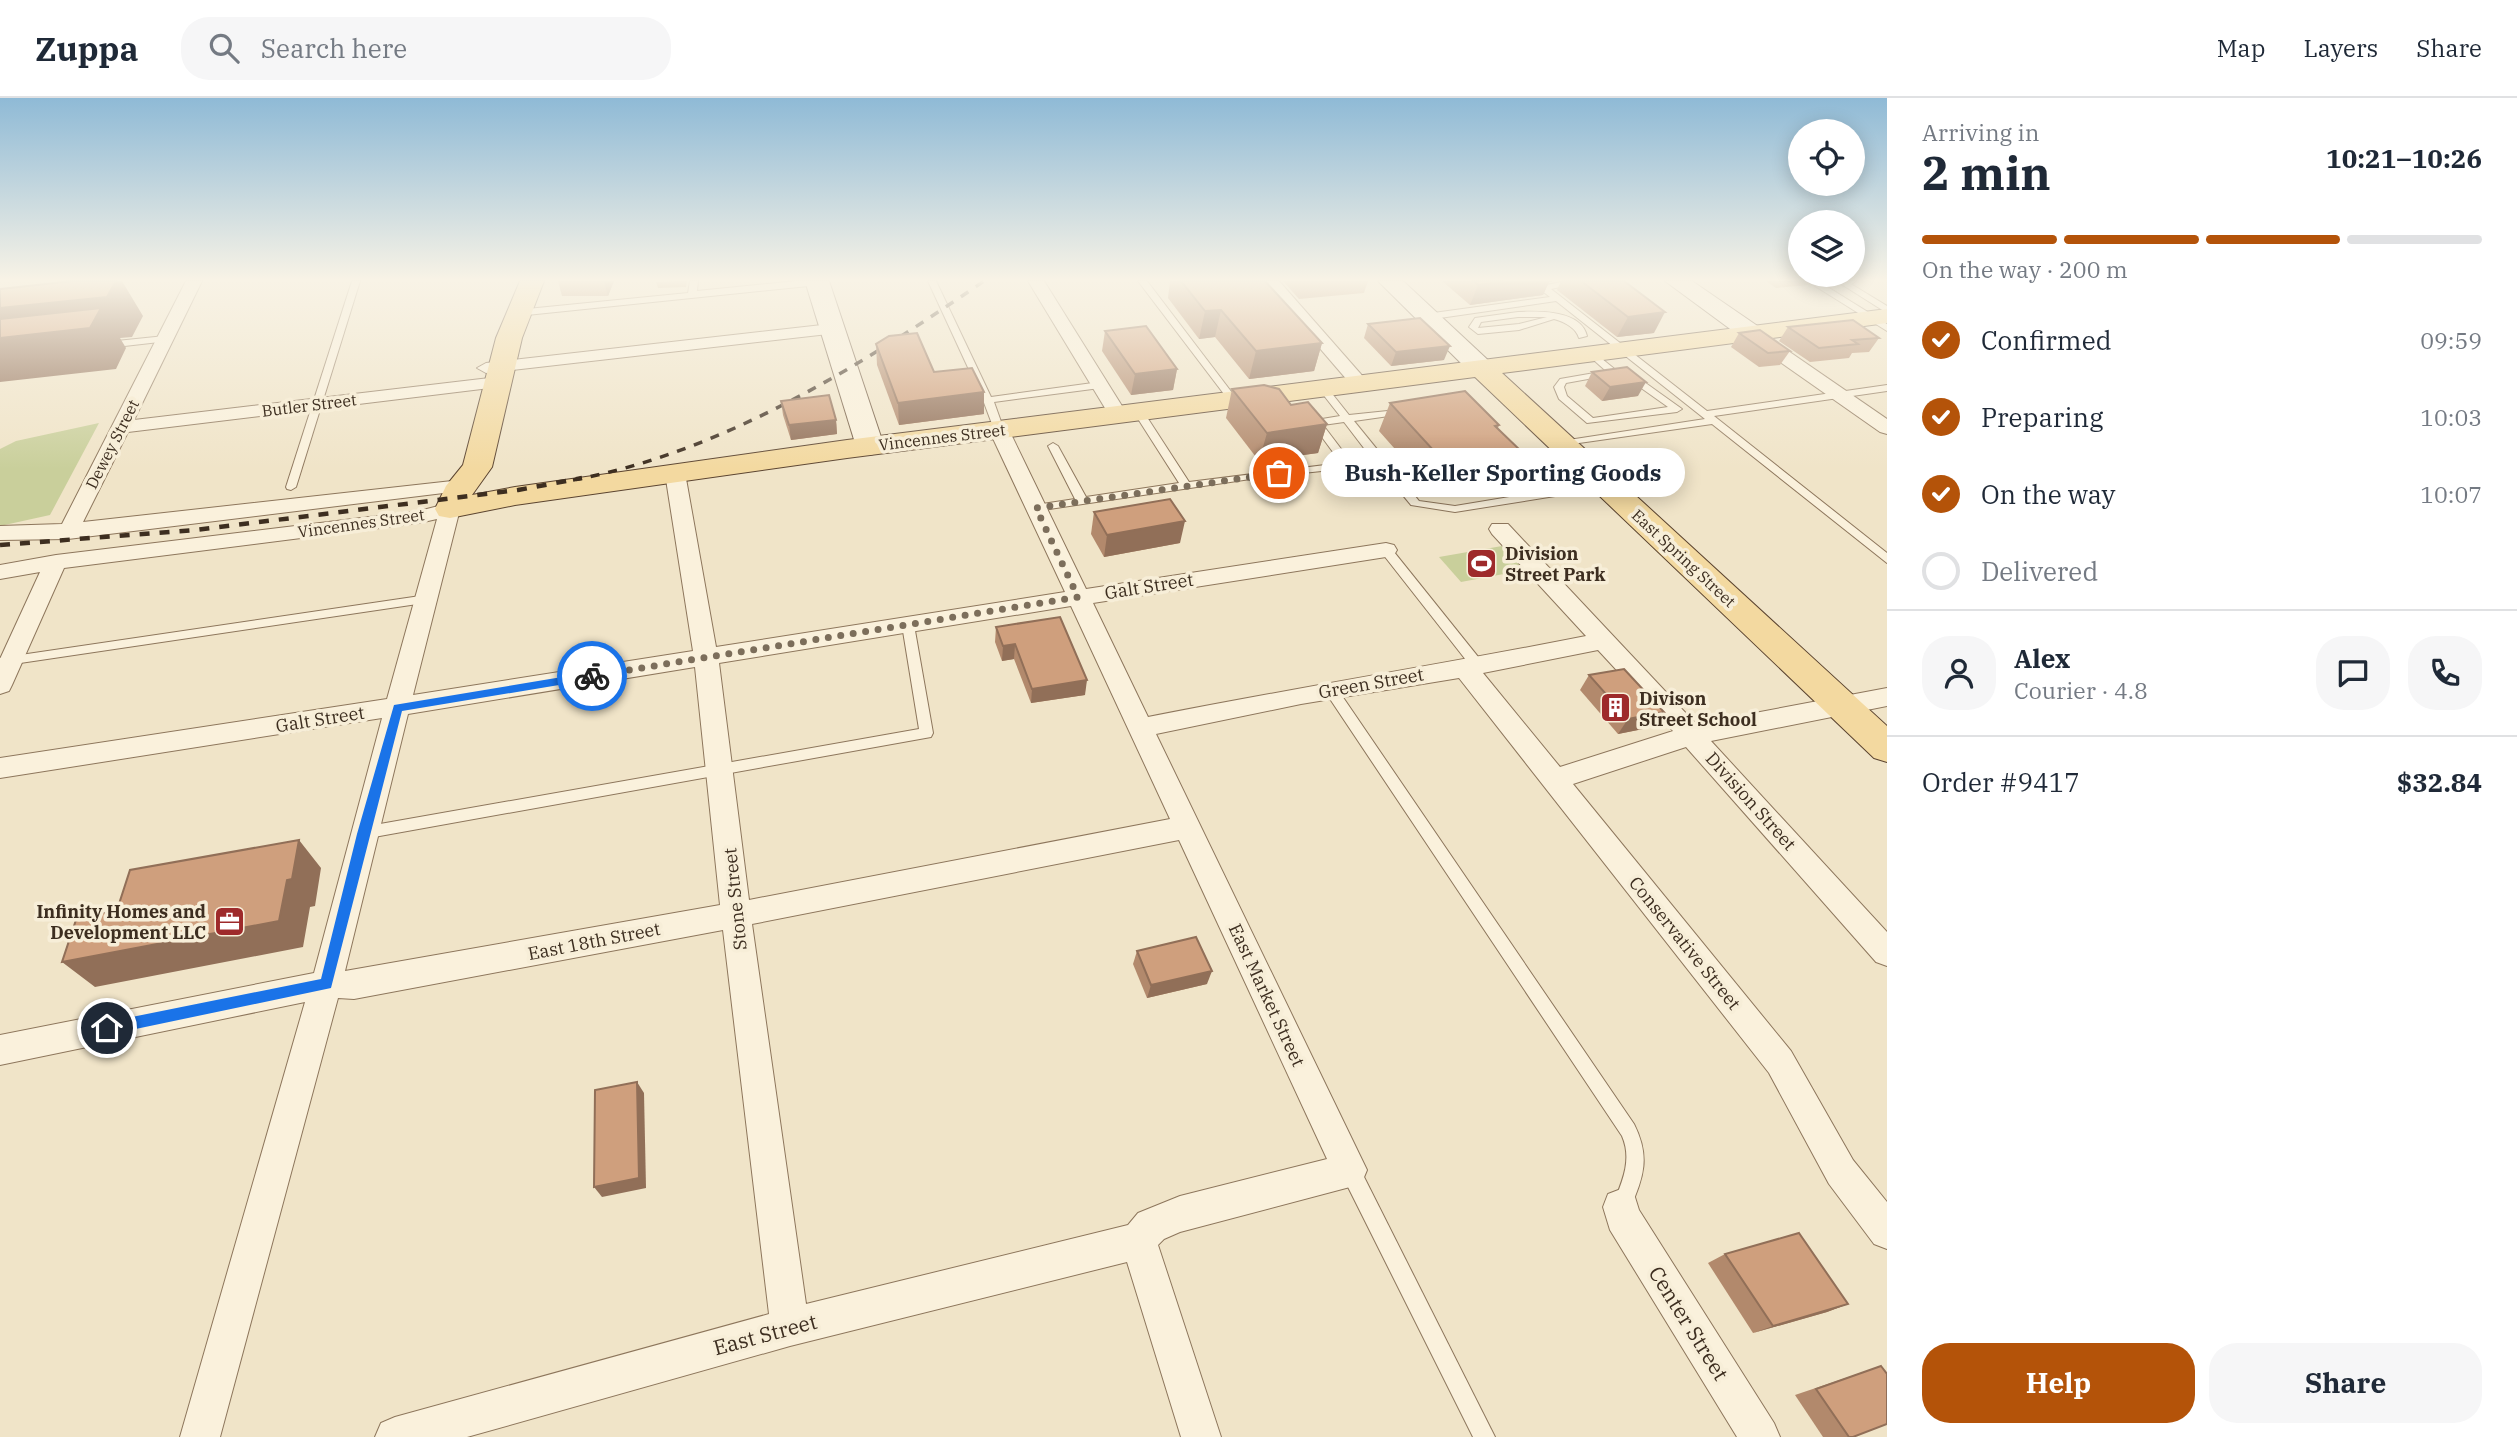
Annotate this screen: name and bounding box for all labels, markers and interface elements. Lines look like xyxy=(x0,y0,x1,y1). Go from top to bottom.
search box xyxy=(181,17,671,80)
text: Zuppa xyxy=(35,27,139,70)
icon: search xyxy=(205,29,243,67)
text: Search here xyxy=(261,31,407,65)
text: Map xyxy=(2217,32,2265,64)
text: Layers xyxy=(2303,32,2378,64)
text: Share xyxy=(2416,32,2482,64)
text: Arriving in xyxy=(1922,117,2039,147)
map controls xyxy=(1788,119,1865,287)
button: locate xyxy=(1788,119,1865,196)
text: 10:21–10:26 xyxy=(2326,141,2482,175)
text: 2 min xyxy=(1922,143,2051,203)
button: layers xyxy=(1788,210,1865,287)
text: On the way · 200 m xyxy=(1922,254,2128,284)
icon: check xyxy=(1922,321,1960,359)
text: Confirmed xyxy=(1981,323,2112,357)
text: 09:59 xyxy=(2420,325,2482,355)
street label: Butler Street xyxy=(261,389,358,421)
street label: Dewey Street xyxy=(81,396,143,492)
icon: check xyxy=(1922,398,1960,436)
text: Preparing xyxy=(1981,400,2103,434)
text: 10:03 xyxy=(2420,402,2482,432)
street label: Vincennes Street xyxy=(877,419,1007,455)
pin xyxy=(1249,443,1309,503)
callout: Bush-Keller Sporting Goods xyxy=(1321,448,1685,498)
icon: bag xyxy=(1260,454,1298,492)
text: Bush-Keller Sporting Goods xyxy=(1345,457,1662,487)
icon: check xyxy=(1922,475,1960,513)
text: On the way xyxy=(1981,477,2115,511)
text: 10:07 xyxy=(2420,479,2482,509)
street label: Vincennes Street xyxy=(296,504,426,542)
street label: East Spring Street xyxy=(1628,505,1740,612)
place label: Division Street Park xyxy=(1505,542,1606,586)
sports icon: Division Street Park xyxy=(1465,546,1499,580)
text: Delivered xyxy=(1981,554,2098,588)
street label: Galt Street xyxy=(1103,568,1195,604)
button: person xyxy=(1922,636,1996,710)
button: chat xyxy=(2316,636,2390,710)
button: phone xyxy=(2408,636,2482,710)
courier xyxy=(557,641,627,711)
text: Alex xyxy=(2014,641,2070,675)
icon: bike xyxy=(573,657,611,695)
street label: Green Street xyxy=(1317,662,1425,704)
text: Courier · 4.8 xyxy=(2014,675,2148,705)
place label: Divison Street School xyxy=(1639,687,1757,731)
building icon: Divison Street School xyxy=(1599,691,1633,725)
street label: Galt Street xyxy=(274,701,366,737)
street label: Division Street xyxy=(1701,747,1801,855)
text: Order #9417 xyxy=(1922,765,2080,799)
text: $32.84 xyxy=(2397,765,2482,799)
street label: Stone Street xyxy=(718,847,752,951)
street label: Conservative Street xyxy=(1624,872,1746,1014)
place label: Infinity Homes and Development LLC xyxy=(36,900,206,944)
office icon: Infinity Homes and Development LLC xyxy=(212,904,246,938)
street label: East 18th Street xyxy=(526,917,662,965)
street label: East Market Street xyxy=(1224,920,1310,1070)
pin xyxy=(77,998,137,1058)
icon: home xyxy=(88,1009,126,1047)
street label: Center Street xyxy=(1643,1260,1735,1386)
street label: East Street xyxy=(710,1307,820,1361)
button: Help xyxy=(1922,1343,2195,1423)
button: Share xyxy=(2209,1343,2482,1423)

